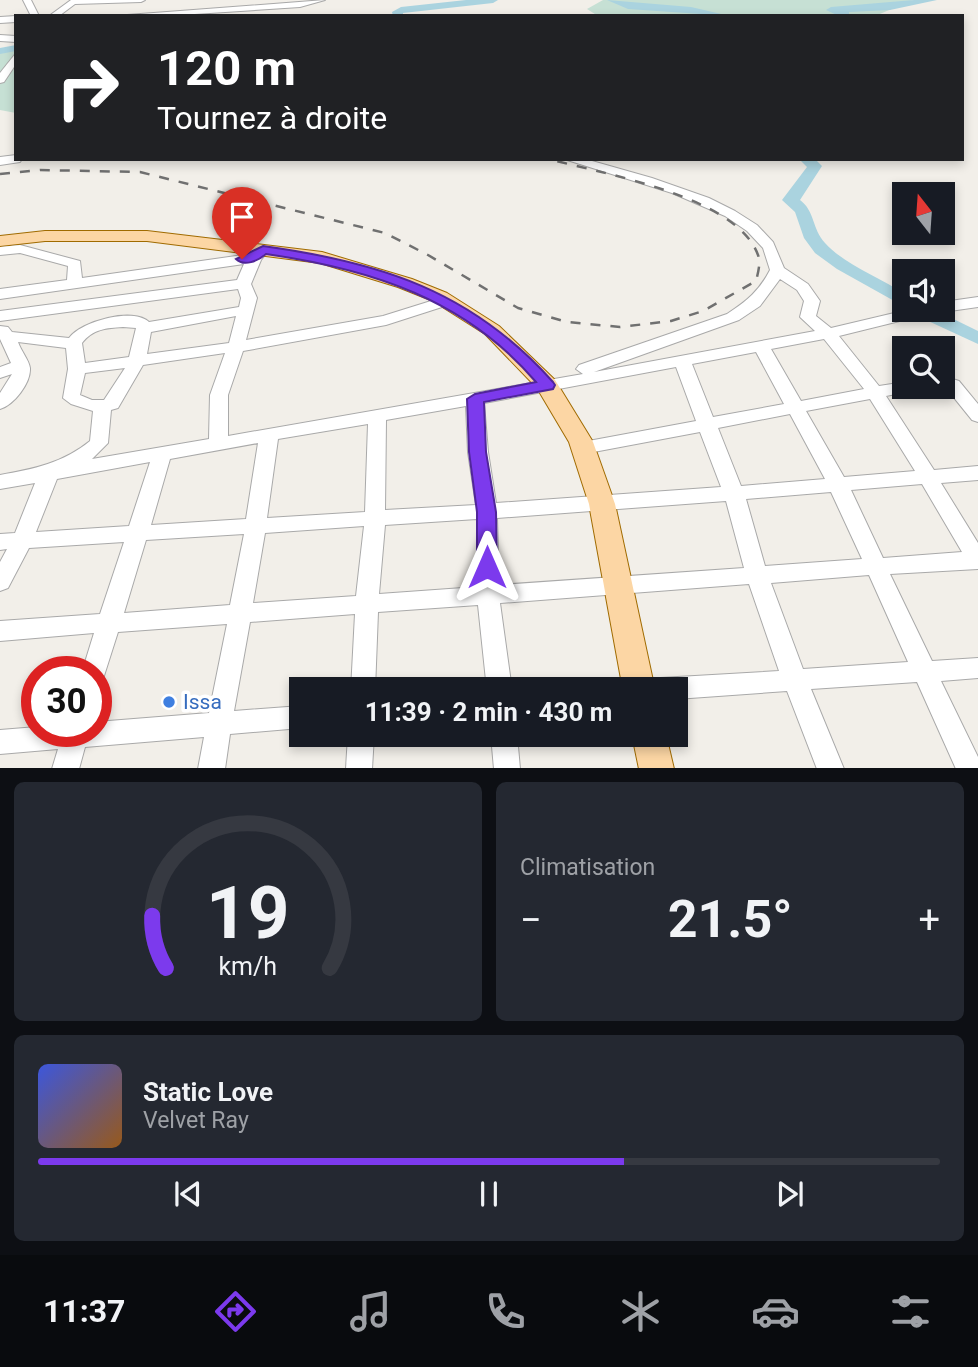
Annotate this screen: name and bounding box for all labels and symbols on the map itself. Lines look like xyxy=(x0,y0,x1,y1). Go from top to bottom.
north arrow xyxy=(892,182,956,245)
pin xyxy=(212,187,272,259)
position arrow xyxy=(450,530,524,604)
speed limit sign: 30 xyxy=(21,656,112,747)
place label: Issa xyxy=(183,690,222,714)
marker: Issa xyxy=(161,694,177,710)

